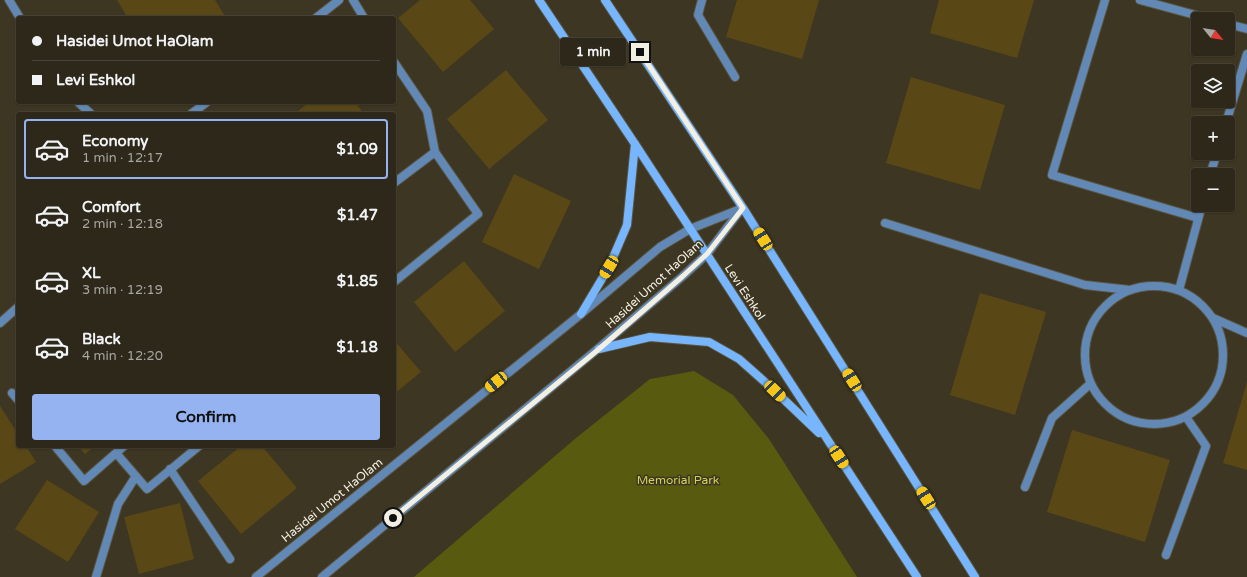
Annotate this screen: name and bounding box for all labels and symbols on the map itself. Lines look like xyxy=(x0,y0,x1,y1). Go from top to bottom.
north arrow xyxy=(1191,12,1235,56)
callout: 1 min xyxy=(560,38,626,66)
route end xyxy=(631,43,649,61)
car xyxy=(752,226,774,252)
street label: Hasidei Umot HaOlam xyxy=(603,237,705,331)
car xyxy=(598,254,620,280)
street label: Levi Eshkol xyxy=(722,262,768,322)
car xyxy=(841,367,863,393)
car xyxy=(483,370,509,394)
car xyxy=(762,378,788,404)
car xyxy=(827,444,851,470)
street label: Hasidei Umot HaOlam xyxy=(279,455,385,545)
park label: Memorial Park xyxy=(637,473,720,487)
car xyxy=(915,485,937,511)
route start xyxy=(384,509,402,527)

